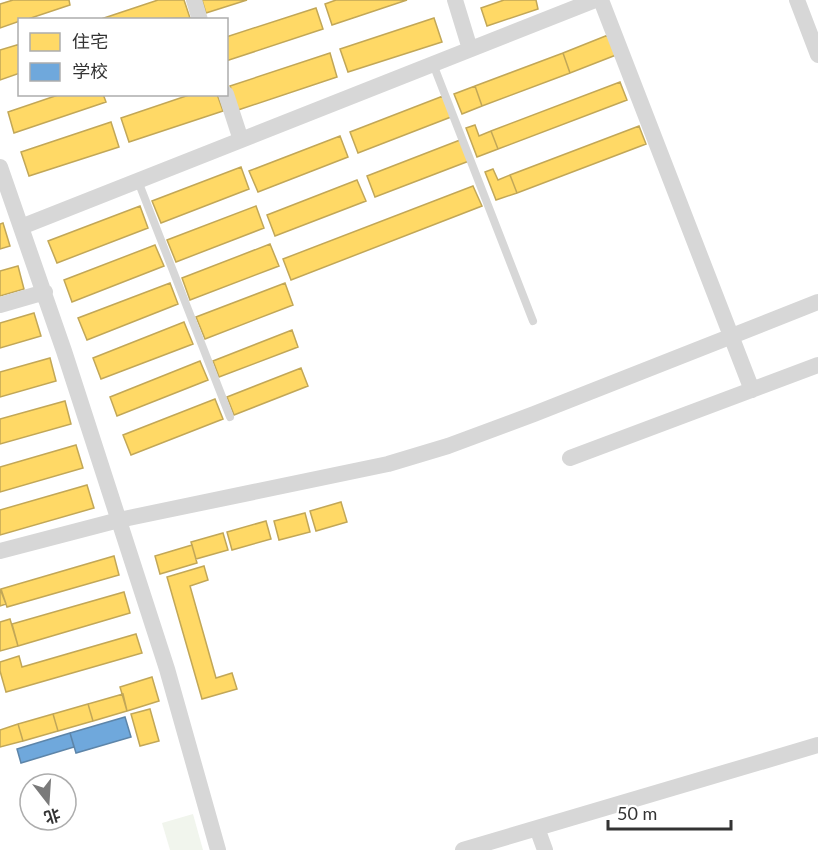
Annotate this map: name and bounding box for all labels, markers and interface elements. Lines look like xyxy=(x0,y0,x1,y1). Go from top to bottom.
legend xyxy=(18,18,228,96)
text: 住宅 xyxy=(72,30,108,52)
text: 学校 xyxy=(72,60,108,82)
north arrow xyxy=(18,772,78,832)
scale bar xyxy=(608,793,731,831)
text: 50 m xyxy=(617,802,657,824)
text: 北 xyxy=(42,805,63,828)

